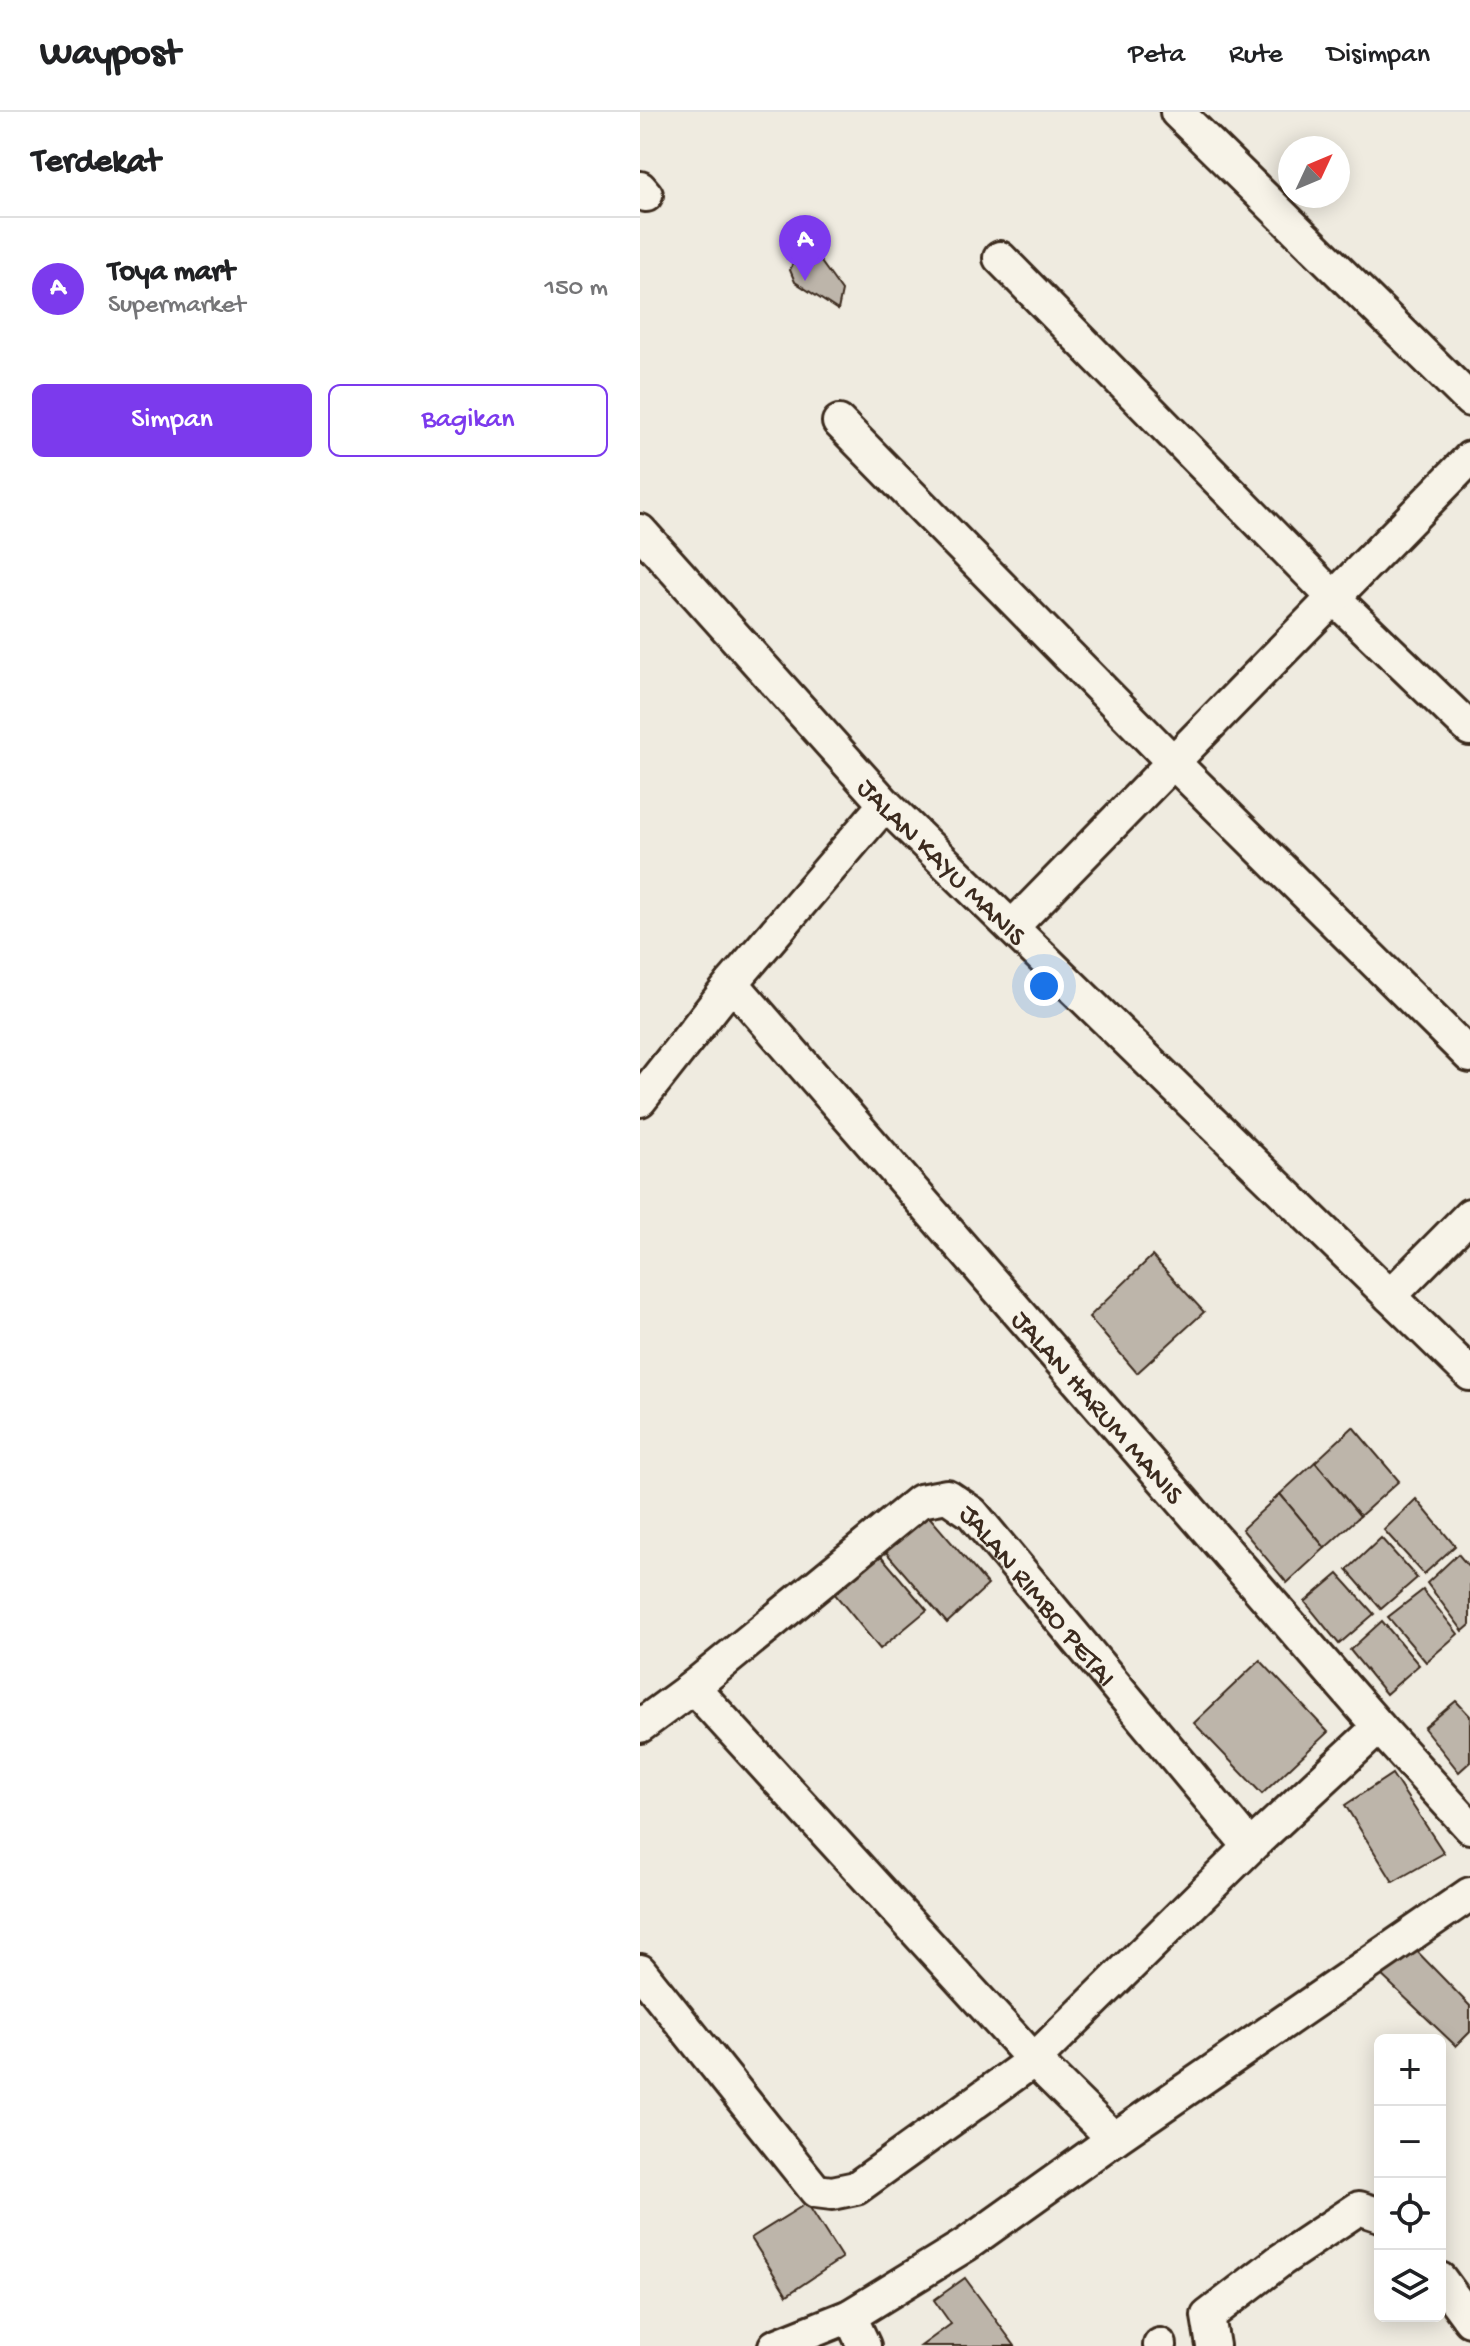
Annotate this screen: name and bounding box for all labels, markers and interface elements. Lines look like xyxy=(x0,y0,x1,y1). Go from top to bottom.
text: Waypost xyxy=(40,33,180,77)
text: Peta xyxy=(1128,39,1185,72)
text: Rute xyxy=(1229,39,1283,72)
text: Disimpan xyxy=(1327,39,1430,72)
north arrow xyxy=(1278,136,1350,208)
text: Terdekat xyxy=(32,144,160,184)
pin: A xyxy=(779,215,831,281)
text: Toya mart xyxy=(108,256,234,291)
text: A xyxy=(50,274,66,305)
text: 150 m xyxy=(544,274,608,305)
text: Supermarket xyxy=(108,291,245,322)
button: Simpan xyxy=(32,384,312,457)
button: Bagikan xyxy=(328,384,608,457)
street label: JALAN KAYU MANIS xyxy=(849,773,1032,954)
your location xyxy=(1024,966,1064,1006)
street label: JALAN HARUM MANIS xyxy=(1003,1305,1189,1512)
street label: JALAN RIMBO PETAI xyxy=(953,1498,1122,1695)
map controls xyxy=(1374,2034,1446,2322)
button: + xyxy=(1374,2034,1446,2106)
button: − xyxy=(1374,2106,1446,2178)
button: locate xyxy=(1374,2178,1446,2250)
button: layers xyxy=(1374,2250,1446,2322)

